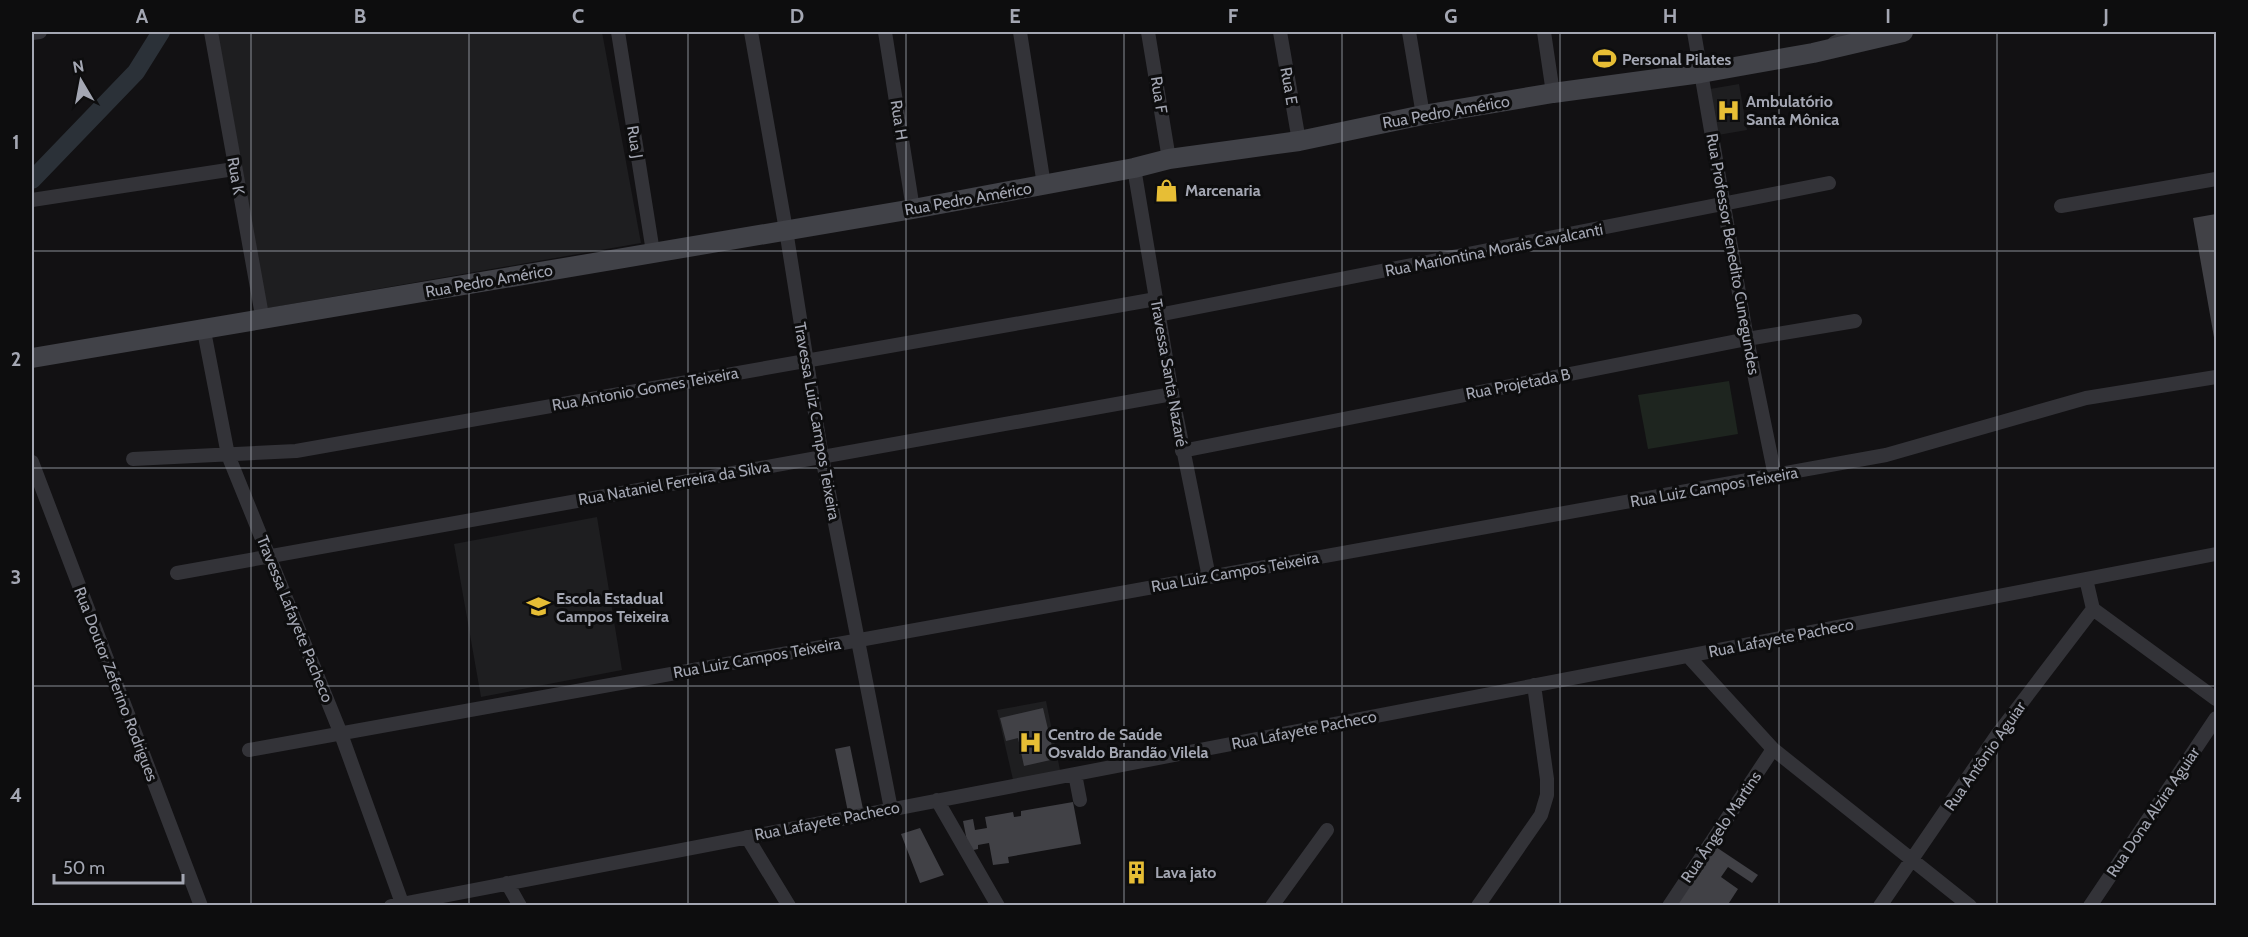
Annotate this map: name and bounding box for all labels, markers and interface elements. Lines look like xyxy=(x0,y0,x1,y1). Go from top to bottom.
text: A xyxy=(136,4,149,28)
text: B xyxy=(354,4,366,28)
text: C xyxy=(572,4,584,28)
text: D xyxy=(790,4,804,28)
text: E xyxy=(1009,4,1021,28)
text: F xyxy=(1228,4,1239,28)
text: G xyxy=(1444,4,1458,28)
text: H xyxy=(1663,4,1677,28)
text: I xyxy=(1885,4,1891,28)
text: J xyxy=(2102,4,2109,28)
sports icon: Personal Pilates xyxy=(1591,46,1617,72)
place label: Personal Pilates xyxy=(1622,50,1731,69)
north arrow xyxy=(51,51,111,111)
text: N xyxy=(71,56,86,77)
street label: Rua E xyxy=(1276,66,1302,106)
street label: Rua F xyxy=(1147,75,1171,116)
street label: Rua Pedro Américo xyxy=(1381,91,1511,133)
place label: Ambulatório Santa Mônica xyxy=(1746,92,1839,129)
hospital icon: Ambulatório Santa Mônica xyxy=(1715,97,1741,123)
street label: Rua H xyxy=(886,99,912,141)
street label: Rua J xyxy=(623,124,647,160)
text: 1 xyxy=(12,130,20,154)
street label: Rua Professor Benedito Cunegundes xyxy=(1702,132,1764,377)
street label: Rua K xyxy=(223,156,249,196)
shop icon: Marcenaria xyxy=(1154,177,1180,203)
street label: Rua Pedro Américo xyxy=(903,178,1033,220)
place label: Marcenaria xyxy=(1185,181,1261,200)
street label: Rua Mariontina Morais Cavalcanti xyxy=(1383,220,1605,280)
street label: Rua Pedro Américo xyxy=(424,260,554,302)
street label: Travessa Santa Nazaré xyxy=(1147,298,1191,448)
street label: Travessa Luiz Campos Teixeira xyxy=(790,321,844,522)
text: 2 xyxy=(11,347,21,371)
street label: Rua Antonio Gomes Teixeira xyxy=(550,363,740,415)
street label: Rua Projetada B xyxy=(1464,364,1572,403)
street label: Rua Nataniel Ferreira da Silva xyxy=(577,457,772,509)
street label: Rua Luiz Campos Teixeira xyxy=(1629,463,1800,511)
street label: Travessa Lafayete Pacheco xyxy=(253,533,337,705)
street label: Rua Luiz Campos Teixeira xyxy=(1150,548,1321,596)
text: 3 xyxy=(11,565,21,589)
street label: Rua Doutor Zeferino Rodrigues xyxy=(70,584,162,784)
place label: Escola Estadual Campos Teixeira xyxy=(556,589,669,626)
school or university icon: Escola Estadual Campos Teixeira xyxy=(525,594,551,620)
street label: Rua Lafayete Pacheco xyxy=(1707,615,1855,661)
street label: Rua Luiz Campos Teixeira xyxy=(672,634,843,682)
street label: Rua Antônio Aguiar xyxy=(1940,697,2030,814)
street label: Rua Lafayete Pacheco xyxy=(1230,707,1378,753)
place label: Centro de Saúde Osvaldo Brandão Vilela xyxy=(1048,725,1209,762)
hospital icon: Centro de Saúde Osvaldo Brandão Vilela xyxy=(1017,730,1043,756)
street label: Rua Dona Alzira Aguiar xyxy=(2102,743,2204,881)
street label: Rua Ângelo Martins xyxy=(1677,767,1765,886)
text: 4 xyxy=(10,783,22,807)
street label: Rua Lafayete Pacheco xyxy=(753,798,901,844)
scale bar xyxy=(54,847,183,885)
text: 50 m xyxy=(63,857,105,879)
building icon: Lava jato xyxy=(1124,859,1150,885)
place label: Lava jato xyxy=(1155,863,1216,882)

